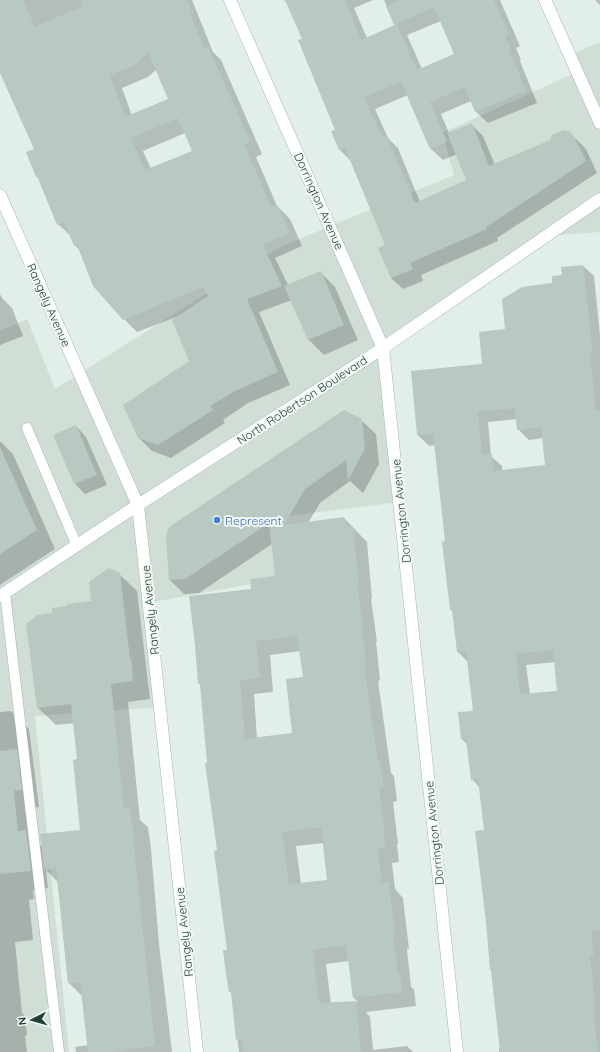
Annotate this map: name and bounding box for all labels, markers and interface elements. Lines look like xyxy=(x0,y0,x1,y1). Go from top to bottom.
street label: Dorrington Avenue xyxy=(291,150,347,252)
street label: Rangely Avenue xyxy=(24,261,74,349)
street label: North Robertson Boulevard xyxy=(234,352,370,448)
street label: Dorrington Avenue xyxy=(388,458,414,564)
place label: Represent xyxy=(225,513,282,528)
marker: Represent xyxy=(212,515,222,525)
street label: Rangely Avenue xyxy=(138,564,162,656)
street label: Dorrington Avenue xyxy=(421,780,447,886)
street label: Rangely Avenue xyxy=(172,886,196,978)
north arrow xyxy=(12,1000,52,1040)
text: N xyxy=(15,1016,29,1026)

